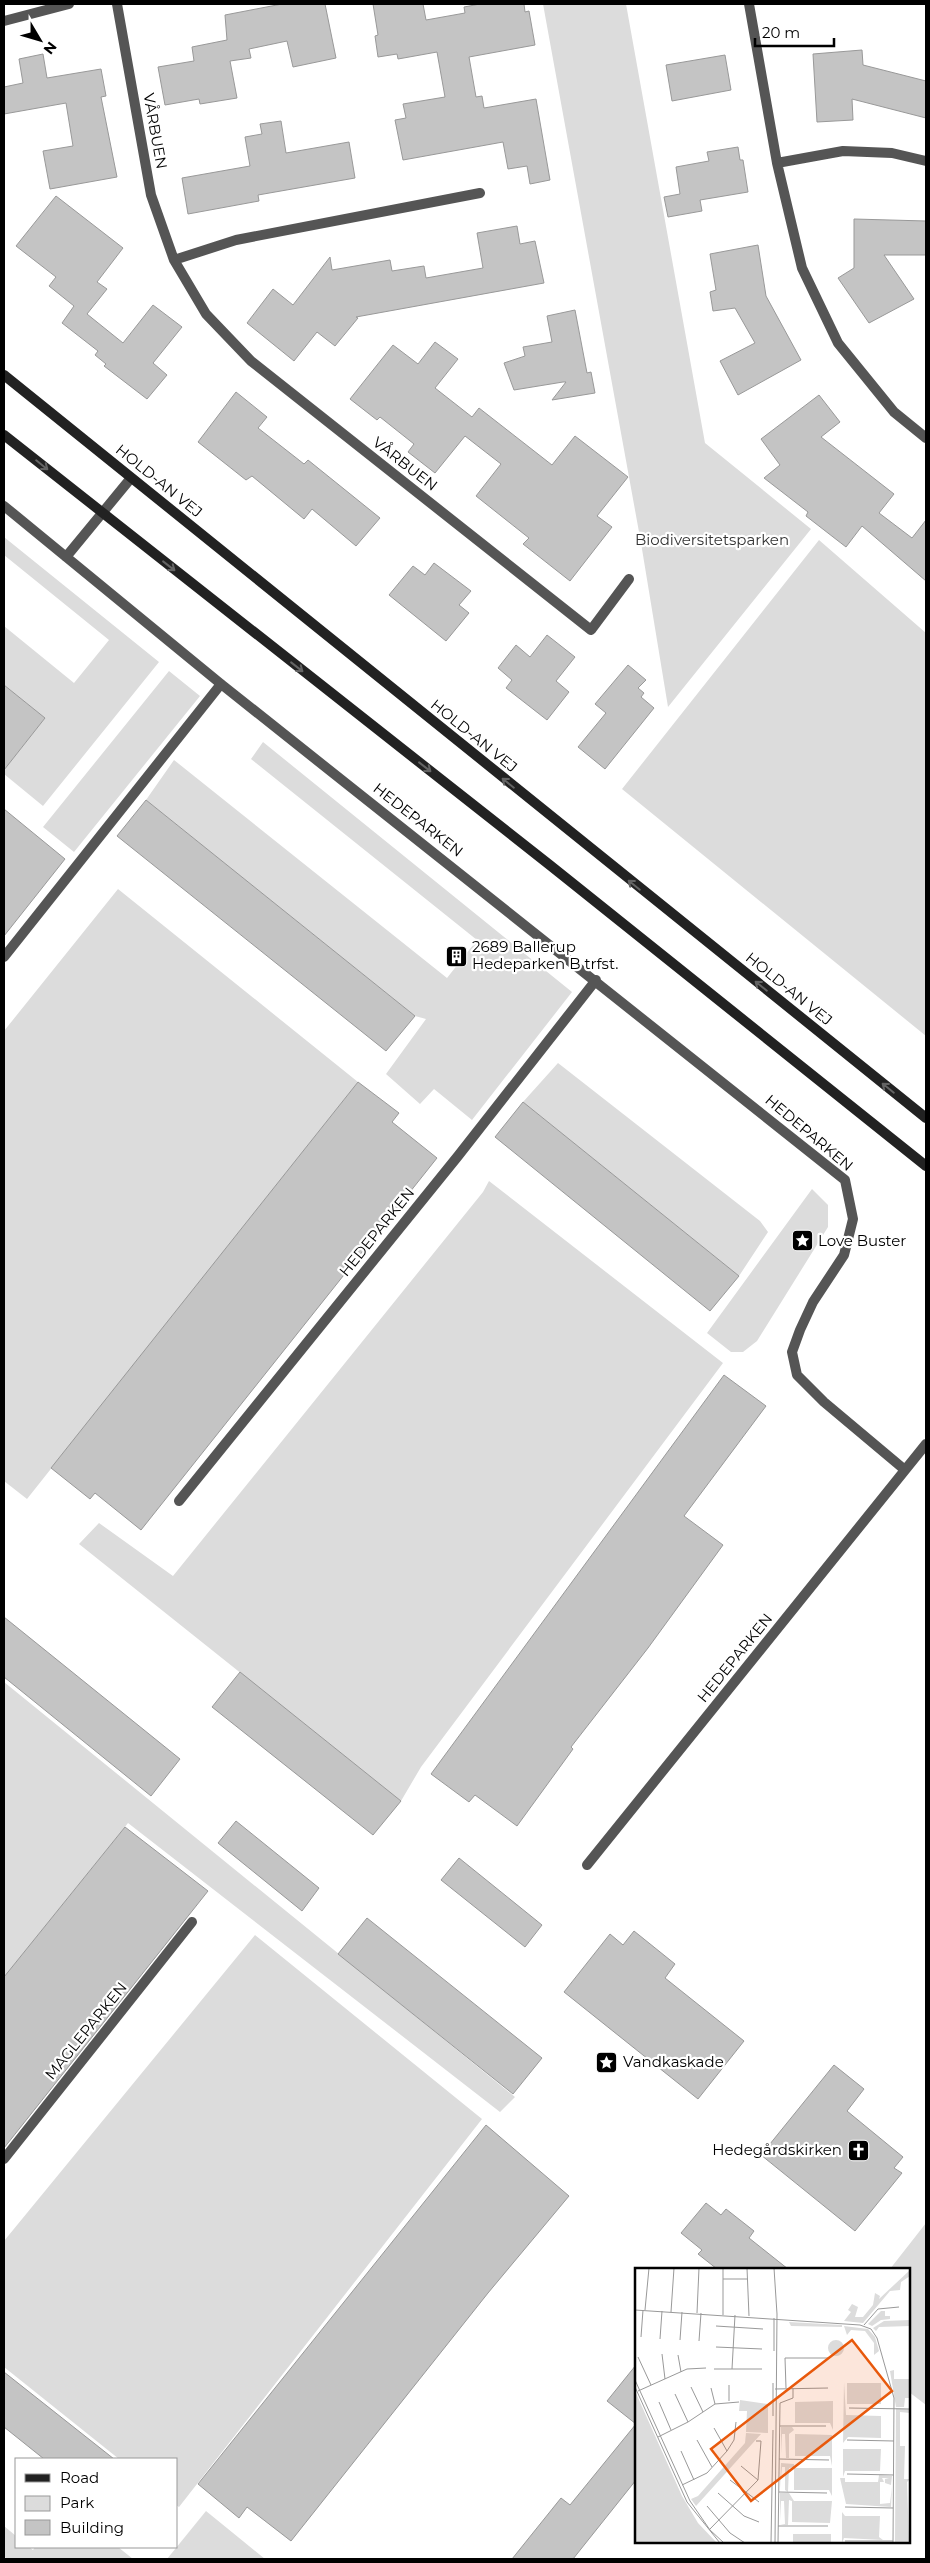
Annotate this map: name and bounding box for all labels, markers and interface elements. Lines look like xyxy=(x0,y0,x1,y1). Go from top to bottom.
north arrow xyxy=(15,15,65,65)
scale bar xyxy=(755,15,834,47)
text: 20 m xyxy=(762,23,800,42)
text: N xyxy=(40,38,61,58)
street label: VÅRBUEN xyxy=(139,91,172,170)
street label: VÅRBUEN xyxy=(369,432,441,495)
street label: HOLD-AN VEJ xyxy=(112,440,207,521)
one-way arrow xyxy=(35,460,48,471)
park label: Biodiversitetsparken xyxy=(635,530,789,549)
one-way arrow xyxy=(162,561,175,572)
one-way arrow xyxy=(290,661,303,672)
street label: HOLD-AN VEJ xyxy=(427,695,522,776)
one-way arrow xyxy=(418,761,431,772)
one-way arrow xyxy=(502,777,515,788)
street label: HEDEPARKEN xyxy=(369,778,467,861)
one-way arrow xyxy=(628,879,641,890)
place label: 2689 Ballerup Hedeparken B trfst. xyxy=(472,937,618,973)
building icon: 2689 Ballerup Hedeparken B trfst. xyxy=(444,944,468,968)
street label: HOLD-AN VEJ xyxy=(742,948,837,1029)
one-way arrow xyxy=(755,981,768,992)
one-way arrow xyxy=(882,1082,895,1093)
street label: HEDEPARKEN xyxy=(761,1090,857,1175)
street label: HEDEPARKEN xyxy=(335,1183,418,1280)
place icon: Love Buster xyxy=(790,1229,814,1253)
place label: Love Buster xyxy=(818,1231,906,1250)
street label: HEDEPARKEN xyxy=(693,1609,776,1706)
street label: MAGLEPARKEN xyxy=(40,1978,131,2083)
place icon: Vandkaskade xyxy=(595,2050,619,2074)
place label: Vandkaskade xyxy=(623,2052,724,2071)
church icon: Hedegårdskirken xyxy=(846,2138,870,2162)
place label: Hedegårdskirken xyxy=(712,2140,842,2159)
inset map xyxy=(635,2268,910,2543)
legend xyxy=(15,2458,178,2548)
text: Road xyxy=(60,2468,99,2487)
text: Park xyxy=(60,2493,94,2512)
text: Building xyxy=(60,2518,124,2537)

